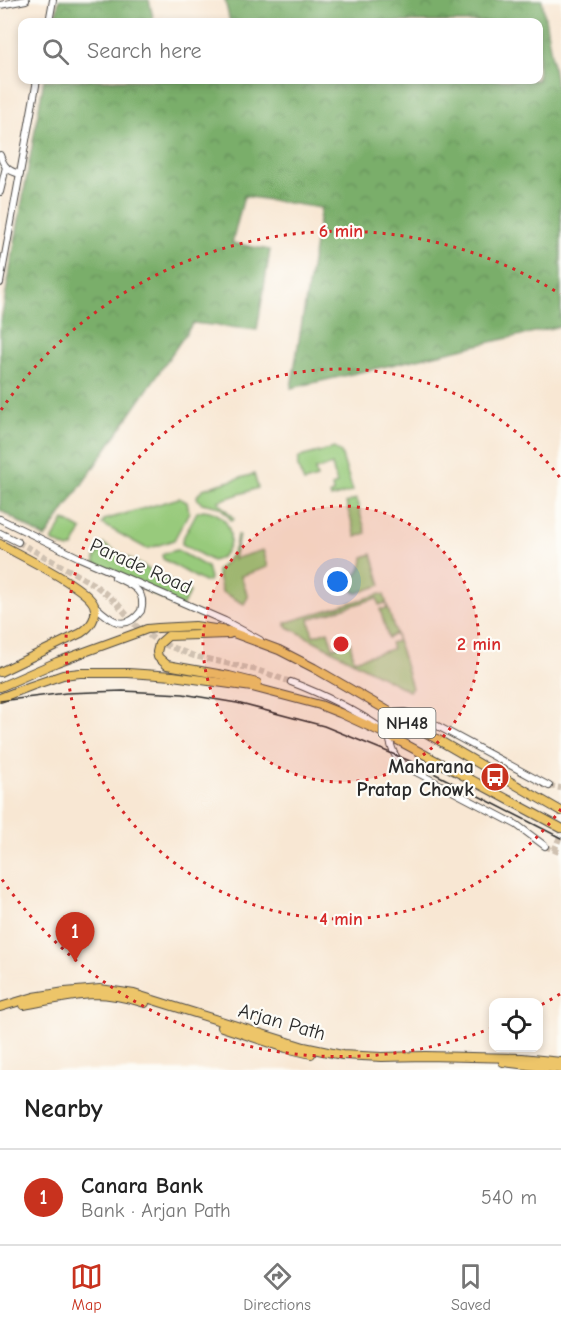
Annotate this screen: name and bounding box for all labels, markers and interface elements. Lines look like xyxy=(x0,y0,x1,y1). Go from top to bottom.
search box xyxy=(18,18,543,84)
icon: search xyxy=(39,35,72,68)
text: Search here xyxy=(87,38,202,64)
text: 6 min xyxy=(319,221,363,242)
street label: Parade Road xyxy=(87,533,195,599)
your location xyxy=(323,567,352,596)
centre of rings xyxy=(331,634,351,654)
text: 2 min xyxy=(457,634,501,655)
road number: NH48 xyxy=(378,708,436,738)
place label: Maharana Pratap Chowk xyxy=(356,755,474,801)
bus stop icon: Maharana Pratap Chowk xyxy=(479,761,511,793)
text: 4 min xyxy=(319,909,363,930)
pin: 1 xyxy=(56,912,94,962)
map controls xyxy=(489,998,543,1052)
button: locate xyxy=(489,998,543,1052)
street label: Arjan Path xyxy=(236,999,328,1045)
text: Nearby xyxy=(24,1094,103,1124)
text: Canara Bank xyxy=(81,1173,203,1199)
text: 1 xyxy=(40,1186,47,1209)
text: 540 m xyxy=(481,1186,537,1209)
text: Bank · Arjan Path xyxy=(81,1199,231,1222)
tab: Map xyxy=(70,1260,103,1314)
tab: Directions xyxy=(243,1260,311,1314)
tab: Saved xyxy=(451,1260,491,1314)

